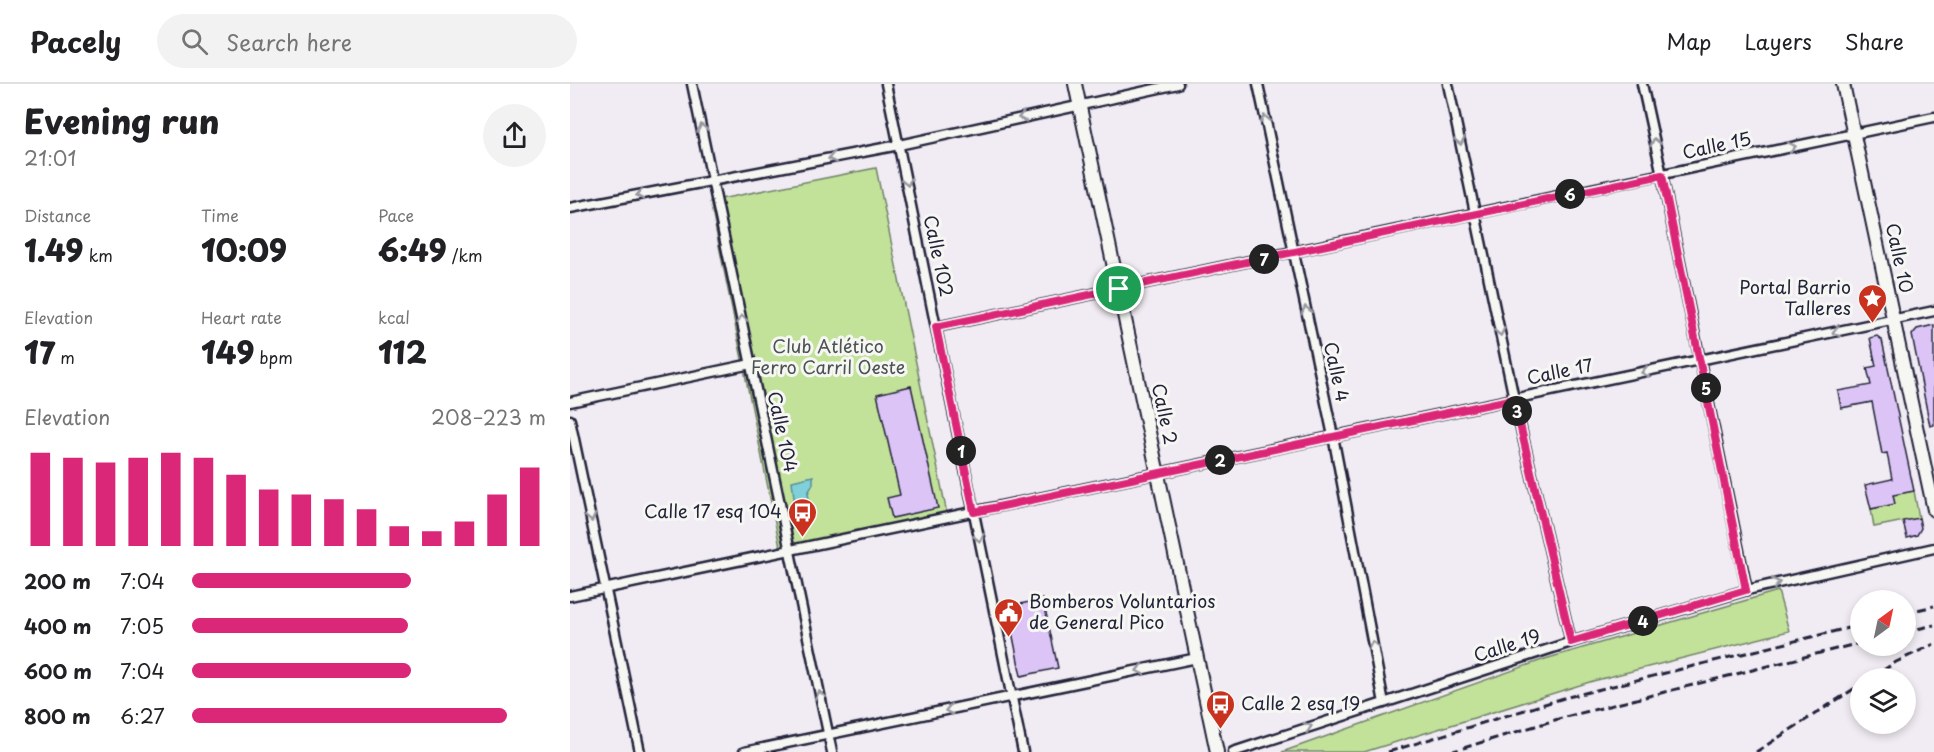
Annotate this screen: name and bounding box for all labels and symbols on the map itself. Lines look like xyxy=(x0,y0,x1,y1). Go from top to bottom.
one-way arrow xyxy=(1018,110,1028,123)
one-way arrow xyxy=(1259,115,1272,125)
one-way arrow xyxy=(696,123,709,133)
street label: Calle 15 xyxy=(1680,124,1754,165)
one-way arrow xyxy=(1453,136,1466,146)
one-way arrow xyxy=(1649,137,1662,147)
one-way arrow xyxy=(1787,141,1797,154)
one-way arrow xyxy=(827,151,837,164)
one-way arrow xyxy=(899,177,912,187)
pin: 6 xyxy=(1555,179,1585,209)
one-way arrow xyxy=(636,188,646,201)
street label: Calle 102 xyxy=(918,212,961,299)
street label: Calle 10 xyxy=(1880,220,1921,295)
pin: 7 xyxy=(1249,244,1279,274)
pin xyxy=(1093,263,1144,314)
place label: Portal Barrio Talleres xyxy=(1739,273,1851,321)
place icon: Portal Barrio Talleres xyxy=(1856,282,1888,324)
one-way arrow xyxy=(1300,305,1313,315)
one-way arrow xyxy=(736,314,749,324)
one-way arrow xyxy=(1831,325,1841,338)
one-way arrow xyxy=(1493,327,1506,337)
park label: Club Atlético Ferro Carril Oeste xyxy=(751,332,905,380)
street label: Calle 4 xyxy=(1318,339,1357,404)
street label: Calle 17 xyxy=(1524,350,1596,391)
one-way arrow xyxy=(1640,365,1650,378)
pin: 5 xyxy=(1691,373,1721,403)
street label: Calle 2 xyxy=(1146,381,1185,447)
street label: Calle 104 xyxy=(762,389,805,475)
pin: 3 xyxy=(1502,396,1532,426)
pin: 1 xyxy=(946,436,976,466)
pin: 2 xyxy=(1205,445,1235,475)
bus stop icon: Calle 17 esq 104 xyxy=(787,496,819,538)
place label: Calle 17 esq 104 xyxy=(644,497,782,524)
one-way arrow xyxy=(584,513,597,523)
one-way arrow xyxy=(972,533,985,543)
one-way arrow xyxy=(1770,578,1780,591)
place label: Bomberos Voluntarios de General Pico xyxy=(1029,587,1215,635)
north arrow xyxy=(1850,590,1916,656)
public building icon: Bomberos Voluntarios de General Pico xyxy=(992,596,1024,638)
pin: 4 xyxy=(1628,606,1658,636)
street label: Calle 19 xyxy=(1470,621,1543,668)
one-way arrow xyxy=(1367,641,1380,651)
one-way arrow xyxy=(1135,663,1145,676)
bus stop icon: Calle 2 esq 19 xyxy=(1204,688,1236,730)
place label: Calle 2 esq 19 xyxy=(1241,689,1360,716)
one-way arrow xyxy=(815,690,828,700)
one-way arrow xyxy=(944,702,954,715)
one-way arrow xyxy=(1303,722,1313,735)

